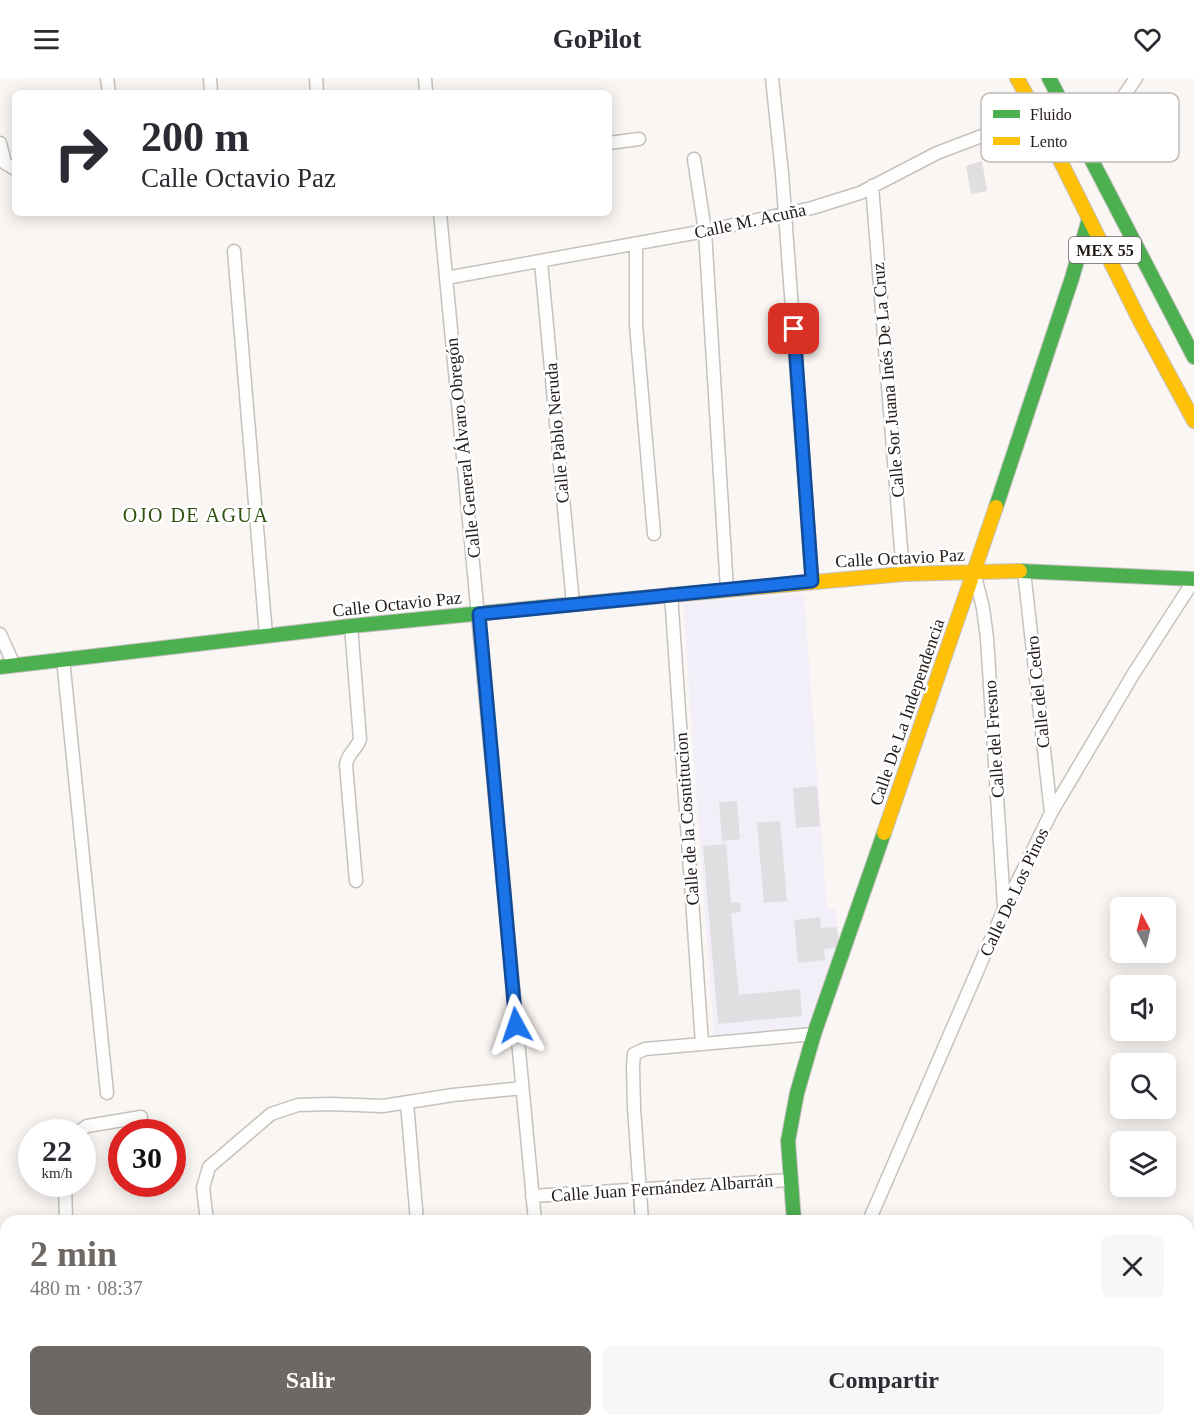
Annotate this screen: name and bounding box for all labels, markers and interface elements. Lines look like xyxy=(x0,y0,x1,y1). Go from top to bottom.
icon: menu xyxy=(30,23,63,56)
icon: heart xyxy=(1131,23,1164,56)
text: GoPilot xyxy=(553,24,641,54)
legend xyxy=(981,93,1179,162)
text: Fluido xyxy=(1030,106,1072,123)
icon: right xyxy=(42,114,120,192)
text: 200 m xyxy=(141,114,250,160)
text: Lento xyxy=(1030,133,1067,150)
text: Calle Octavio Paz xyxy=(141,163,336,193)
street label: Calle M. Acuña xyxy=(692,199,808,243)
road number: MEX 55 xyxy=(1069,237,1141,263)
street label: Calle Sor Juana Inés De La Cruz xyxy=(868,262,908,498)
pin xyxy=(768,303,819,354)
icon: arrive xyxy=(777,312,810,345)
street label: Calle General Álvaro Obregón xyxy=(440,337,485,559)
street label: Calle Pablo Neruda xyxy=(541,362,573,504)
district label: OJO DE AGUA xyxy=(123,504,269,526)
street label: Calle Octavio Paz xyxy=(835,545,965,571)
street label: Calle Octavio Paz xyxy=(331,587,463,621)
street label: Calle De La Independencia xyxy=(866,616,948,808)
street label: Calle del Cedro xyxy=(1022,635,1054,749)
street label: Calle del Fresno xyxy=(980,679,1008,799)
street label: Calle de la Cosntitucion xyxy=(671,732,703,906)
street label: Calle De Los Pinos xyxy=(975,825,1053,959)
north arrow xyxy=(1110,897,1176,963)
map controls xyxy=(1110,897,1176,1197)
button: sound xyxy=(1110,975,1176,1041)
position arrow xyxy=(484,993,548,1057)
button: search xyxy=(1110,1053,1176,1119)
speed limit sign: 30 xyxy=(108,1119,186,1197)
button: layers xyxy=(1110,1131,1176,1197)
text: 22 xyxy=(42,1134,72,1167)
text: km/h xyxy=(42,1165,72,1181)
street label: Calle Juan Fernández Albarrán xyxy=(550,1170,774,1206)
text: 2 min xyxy=(30,1234,117,1274)
button: close xyxy=(1101,1235,1164,1298)
text: 480 m · 08:37 xyxy=(30,1277,143,1299)
button: Salir xyxy=(30,1346,591,1415)
button: Compartir xyxy=(603,1346,1164,1415)

